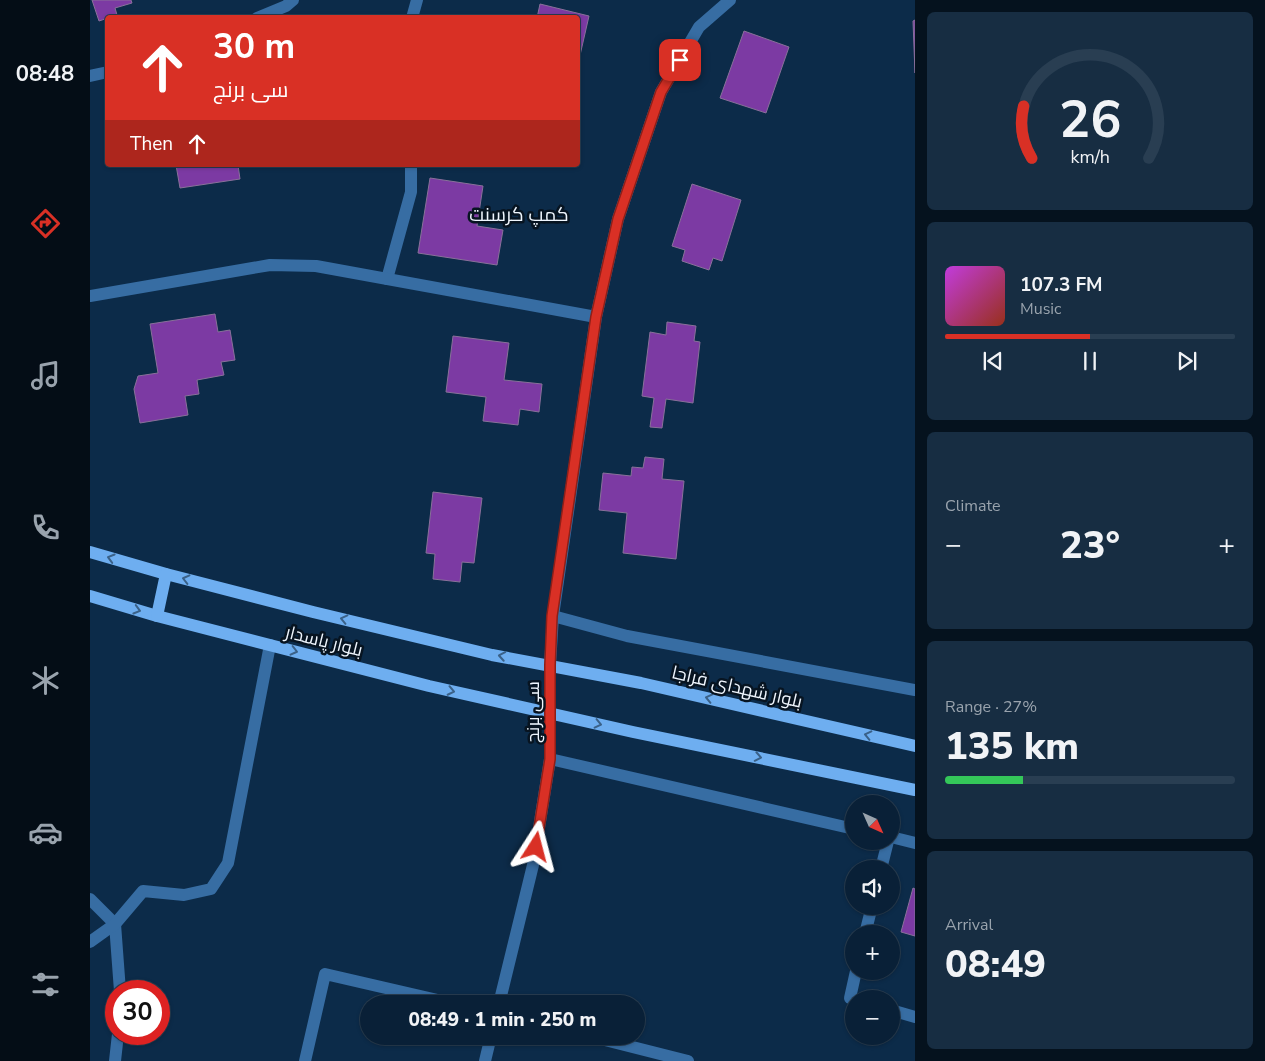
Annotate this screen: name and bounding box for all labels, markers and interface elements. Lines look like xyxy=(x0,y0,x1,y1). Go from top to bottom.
text: 30 m xyxy=(213,23,295,70)
icon: ahead xyxy=(130,35,195,100)
pin xyxy=(659,39,701,81)
icon: arrive xyxy=(666,46,694,74)
text: 08:48 xyxy=(16,59,74,89)
text: سی برنج xyxy=(213,75,288,105)
text: 26 xyxy=(1059,84,1121,155)
icon: ahead xyxy=(183,130,211,158)
text: Then xyxy=(130,131,173,157)
text: km/h xyxy=(1070,145,1110,169)
district label: کمپ کرسنت xyxy=(469,202,569,228)
icon: directions xyxy=(28,206,63,241)
text: 107.3 FM xyxy=(1020,272,1103,298)
text: Music xyxy=(1020,298,1061,320)
icon: previous xyxy=(979,347,1007,375)
icon: pause xyxy=(1076,347,1104,375)
icon: next xyxy=(1173,347,1201,375)
icon: music xyxy=(28,358,63,393)
text: Climate xyxy=(945,495,1000,517)
icon: phone xyxy=(28,510,63,545)
text: 23° xyxy=(1060,520,1120,571)
text: − xyxy=(945,526,962,564)
text: + xyxy=(1218,526,1235,564)
one-way arrow xyxy=(108,554,116,564)
one-way arrow xyxy=(182,575,191,585)
one-way arrow xyxy=(132,605,140,615)
one-way arrow xyxy=(339,614,348,625)
street label: بلوار پاسدار xyxy=(282,620,365,662)
one-way arrow xyxy=(289,646,297,656)
one-way arrow xyxy=(497,652,506,662)
street label: بلوار شهدای فراجا xyxy=(669,660,805,714)
icon: climate xyxy=(28,663,63,698)
street label: سی برنج xyxy=(521,681,545,743)
one-way arrow xyxy=(447,685,456,696)
one-way arrow xyxy=(705,693,714,704)
text: Range · 27% xyxy=(945,696,1037,718)
one-way arrow xyxy=(594,718,603,729)
text: 135 km xyxy=(945,721,1079,772)
one-way arrow xyxy=(863,730,872,741)
one-way arrow xyxy=(753,751,762,762)
north arrow xyxy=(845,795,900,850)
map controls xyxy=(845,795,900,1045)
icon: car xyxy=(28,815,63,850)
position arrow xyxy=(509,820,561,872)
button: sound xyxy=(845,860,900,915)
text: Arrival xyxy=(945,914,993,936)
button: + xyxy=(845,925,900,980)
text: 08:49 xyxy=(945,939,1046,990)
icon: filters xyxy=(28,967,63,1002)
speed limit sign: 30 xyxy=(105,980,170,1045)
button: − xyxy=(845,990,900,1045)
text: 08:49 · 1 min · 250 m xyxy=(409,1007,596,1033)

